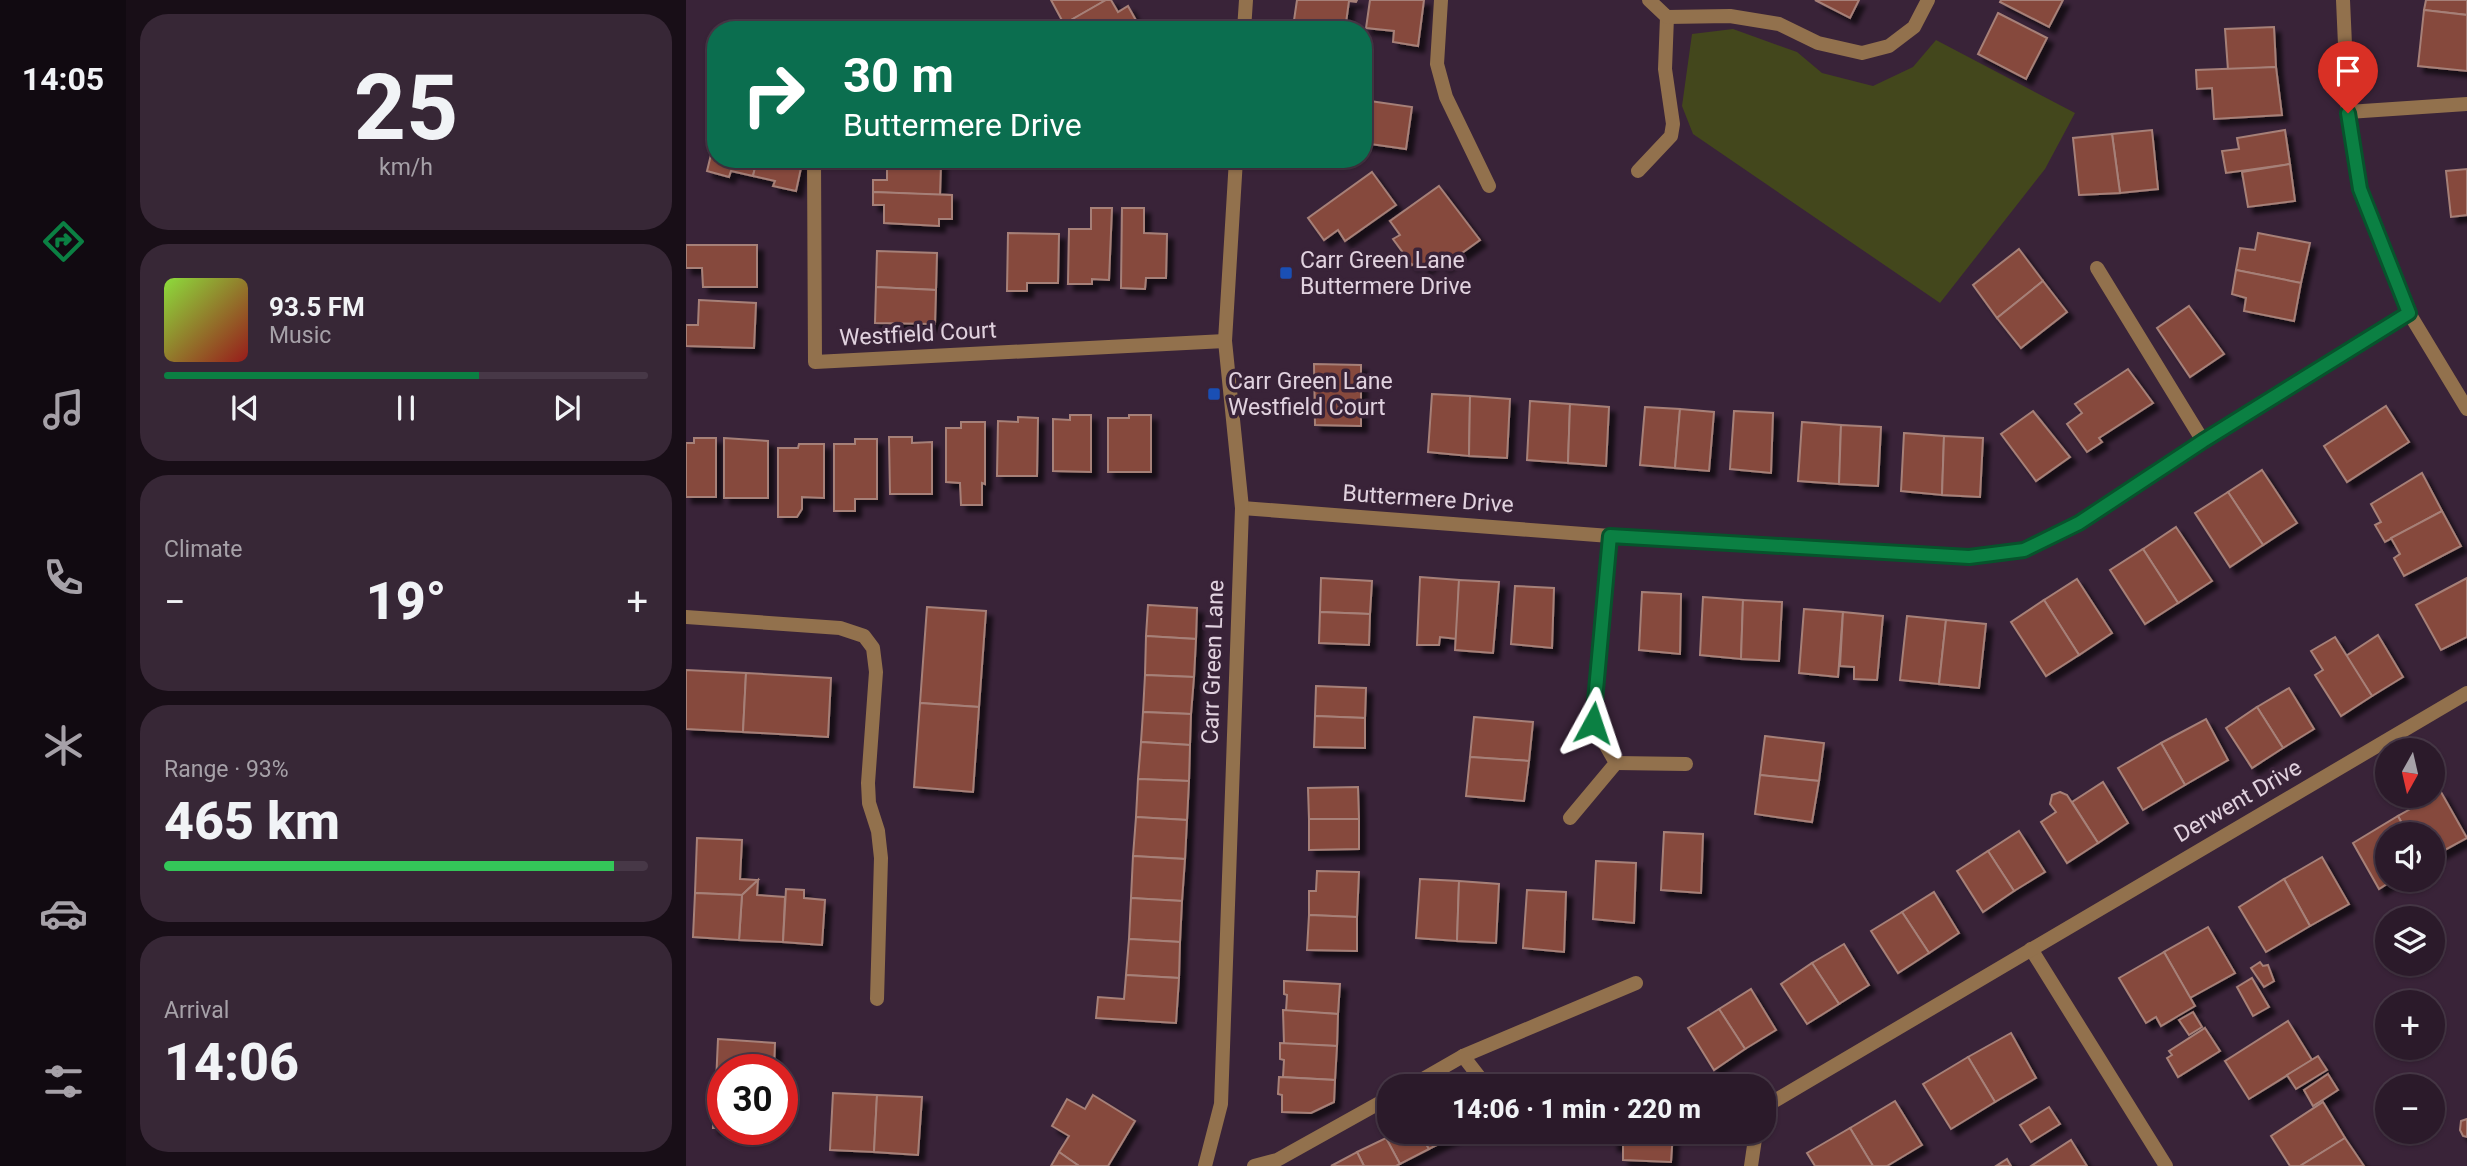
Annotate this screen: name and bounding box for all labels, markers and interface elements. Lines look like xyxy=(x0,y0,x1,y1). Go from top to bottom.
pin xyxy=(2318,41,2378,113)
text: 30 m xyxy=(843,47,954,104)
icon: right xyxy=(728,49,819,140)
icon: arrive xyxy=(2329,52,2367,90)
text: 25 xyxy=(354,55,458,161)
text: 14:05 xyxy=(22,60,104,98)
text: Buttermere Drive xyxy=(843,106,1082,144)
text: km/h xyxy=(379,154,433,181)
icon: directions xyxy=(39,217,88,266)
place label: Carr Green Lane Buttermere Drive xyxy=(1300,247,1472,300)
marker: Carr Green Lane Buttermere Drive xyxy=(1278,265,1294,281)
text: 93.5 FM xyxy=(269,292,365,322)
street label: Westfield Court xyxy=(839,316,997,352)
text: Music xyxy=(269,322,331,349)
place label: Carr Green Lane Westfield Court xyxy=(1228,368,1393,421)
icon: music xyxy=(39,385,88,434)
marker: Carr Green Lane Westfield Court xyxy=(1206,386,1222,402)
icon: previous xyxy=(226,389,264,427)
icon: pause xyxy=(387,389,425,427)
icon: next xyxy=(548,389,586,427)
street label: Buttermere Drive xyxy=(1341,480,1515,518)
text: Climate xyxy=(164,536,243,563)
icon: phone xyxy=(39,553,88,602)
text: 19° xyxy=(366,571,446,632)
street label: Carr Green Lane xyxy=(1197,579,1229,745)
text: − xyxy=(164,580,186,624)
text: + xyxy=(626,580,648,624)
position arrow xyxy=(1556,686,1630,760)
icon: climate xyxy=(39,721,88,770)
north arrow xyxy=(2375,738,2445,808)
map controls xyxy=(2375,738,2445,1144)
street label: Derwent Drive xyxy=(2170,754,2306,848)
text: Range · 93% xyxy=(164,756,289,783)
text: 465 km xyxy=(164,791,340,852)
button: sound xyxy=(2375,822,2445,892)
icon: car xyxy=(39,889,88,938)
button: layers xyxy=(2375,906,2445,976)
button: + xyxy=(2375,990,2445,1060)
text: Arrival xyxy=(164,997,229,1024)
text: 14:06 xyxy=(164,1032,299,1093)
speed limit sign: 30 xyxy=(707,1054,798,1145)
icon: filters xyxy=(39,1057,88,1106)
button: − xyxy=(2375,1074,2445,1144)
text: 14:06 · 1 min · 220 m xyxy=(1452,1094,1701,1124)

